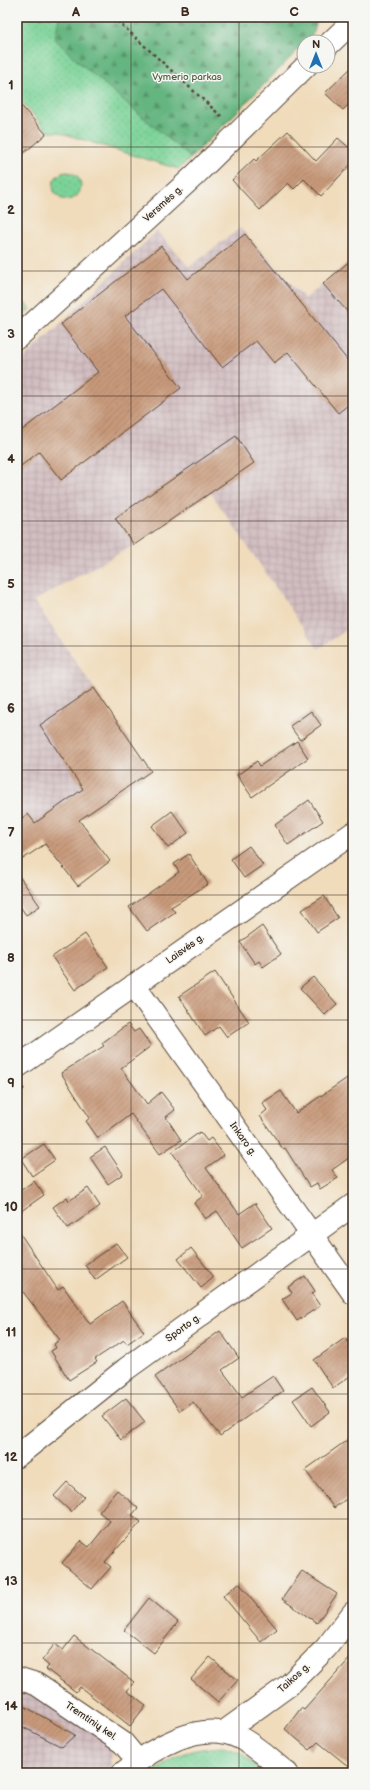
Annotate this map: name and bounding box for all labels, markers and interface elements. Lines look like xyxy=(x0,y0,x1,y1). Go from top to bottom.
text: A xyxy=(71,4,80,20)
text: B xyxy=(180,4,190,20)
text: C xyxy=(289,4,299,20)
north arrow xyxy=(296,34,336,74)
text: N xyxy=(312,38,320,51)
park label: Vymerio parkas xyxy=(152,71,222,83)
text: 1 xyxy=(8,77,14,93)
street label: Versmės g. xyxy=(141,183,185,225)
text: 2 xyxy=(7,202,15,218)
text: 3 xyxy=(7,326,15,342)
text: 4 xyxy=(7,451,15,467)
text: 5 xyxy=(7,576,15,592)
text: 6 xyxy=(7,700,15,716)
text: 7 xyxy=(7,825,15,841)
street label: Laisvės g. xyxy=(164,931,206,966)
text: 8 xyxy=(7,950,15,966)
text: 9 xyxy=(7,1075,15,1091)
street label: Inkaro g. xyxy=(227,1120,259,1158)
text: 10 xyxy=(4,1199,18,1215)
street label: Sporto g. xyxy=(163,1311,203,1345)
text: 11 xyxy=(6,1324,16,1340)
text: 12 xyxy=(4,1449,18,1465)
text: 13 xyxy=(4,1573,18,1589)
street label: Taikos g. xyxy=(276,1661,312,1695)
text: 14 xyxy=(4,1698,18,1714)
street label: Tremtinių kel. xyxy=(63,1699,119,1743)

